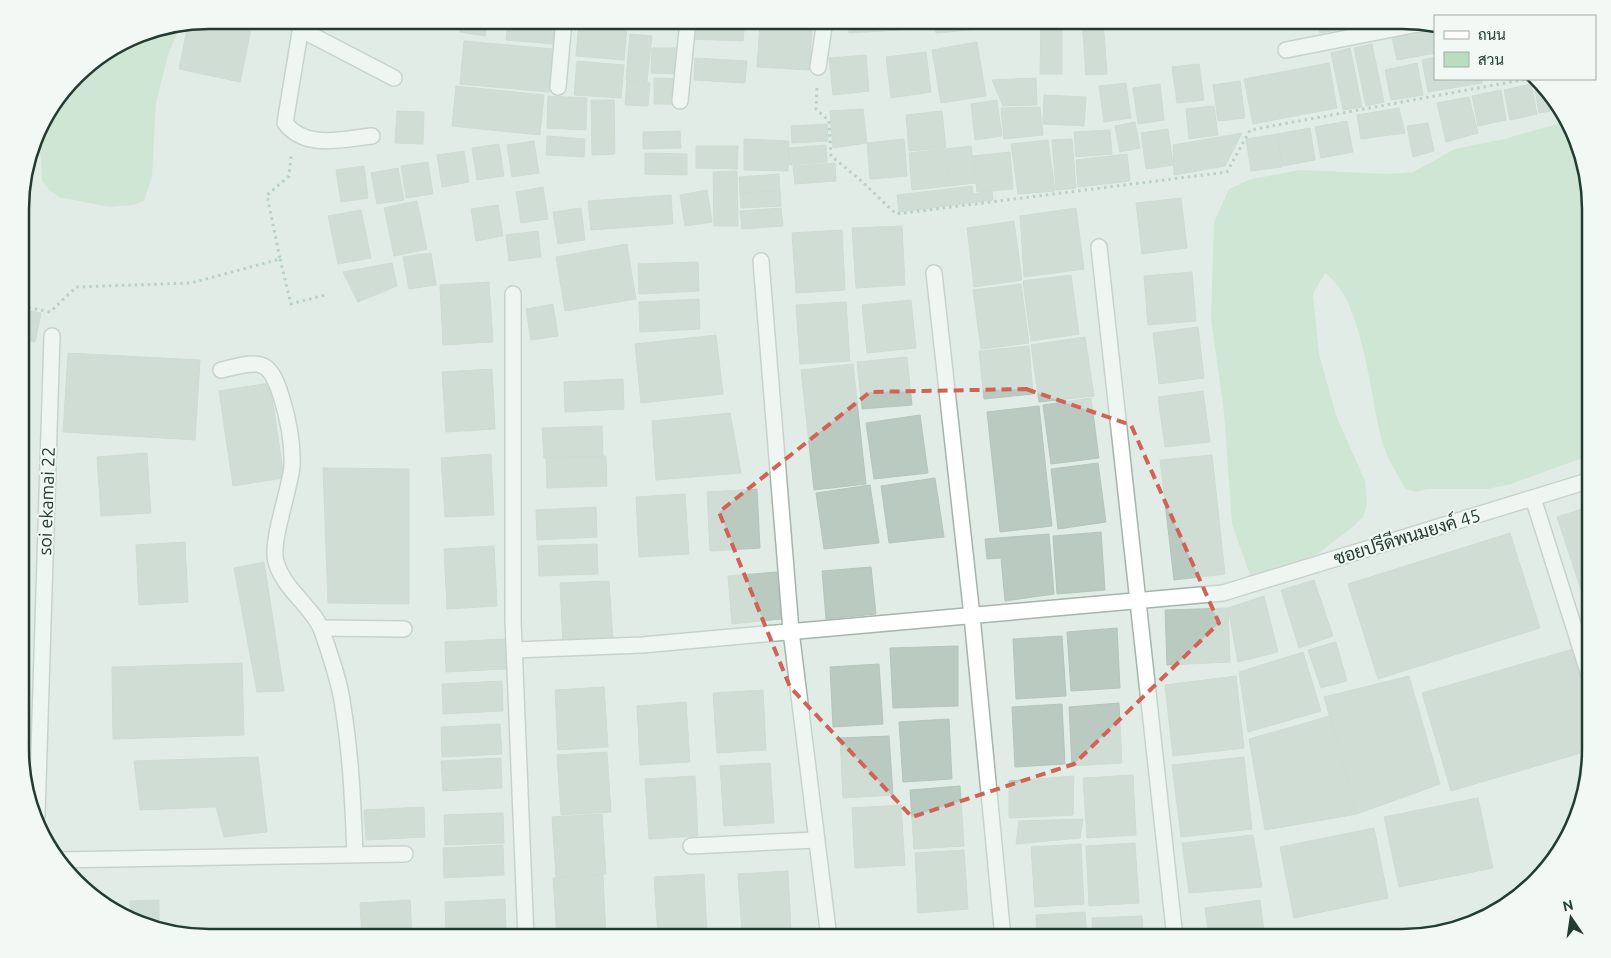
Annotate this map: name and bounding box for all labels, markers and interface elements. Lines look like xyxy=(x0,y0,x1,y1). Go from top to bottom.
legend xyxy=(1434,15,1596,80)
text: ถนน xyxy=(1478,26,1506,43)
text: สวน xyxy=(1478,51,1504,68)
street label: soi ekamai 22 xyxy=(34,446,58,556)
street label: ซอยปรีดีพนมยงค์ 45 xyxy=(1330,502,1482,568)
north arrow xyxy=(1546,893,1596,943)
text: N xyxy=(1561,896,1575,914)

